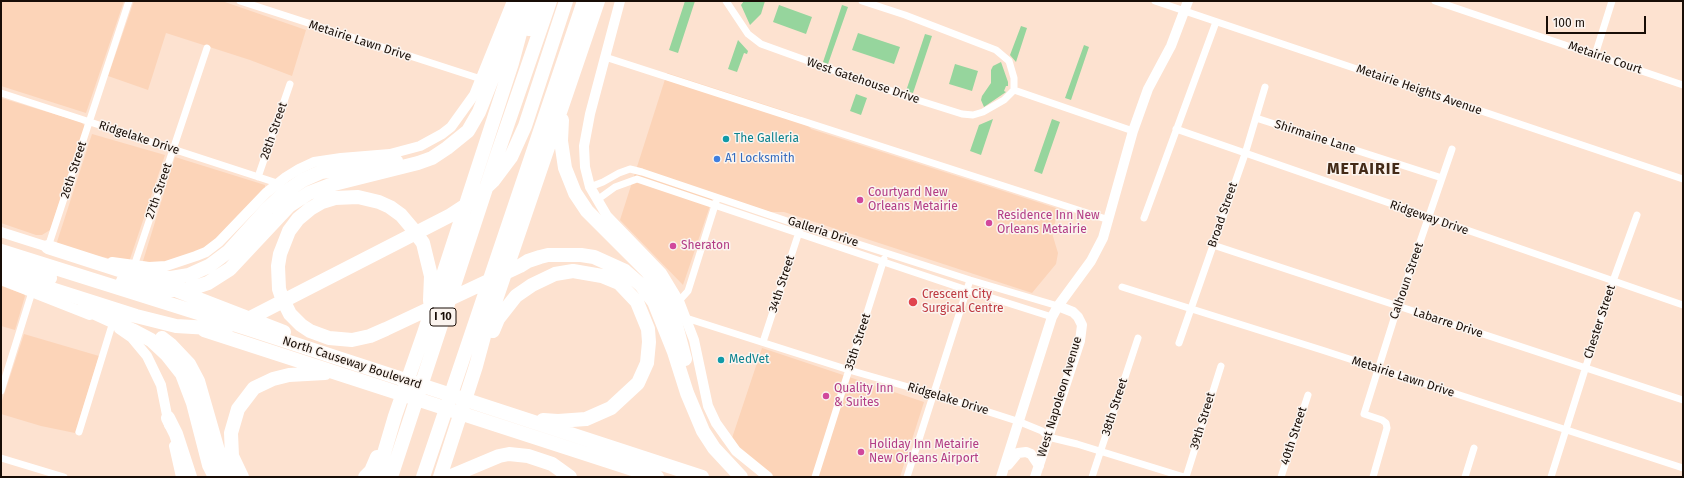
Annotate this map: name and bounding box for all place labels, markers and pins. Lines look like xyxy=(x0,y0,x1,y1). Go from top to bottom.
place label: The Galleria xyxy=(734,132,799,146)
marker: The Galleria xyxy=(721,134,731,144)
place label: A1 Locksmith xyxy=(725,152,795,166)
marker: A1 Locksmith xyxy=(712,154,722,164)
place label: Courtyard New Orleans Metairie xyxy=(868,186,958,214)
marker: Courtyard New Orleans Metairie xyxy=(855,195,865,205)
place label: Residence Inn New Orleans Metairie xyxy=(997,209,1100,237)
marker: Residence Inn New Orleans Metairie xyxy=(984,218,994,228)
place label: Sheraton xyxy=(681,239,730,253)
marker: Sheraton xyxy=(668,241,678,251)
place label: Crescent City Surgical Centre xyxy=(922,288,1004,316)
marker: Crescent City Surgical Centre xyxy=(907,296,919,308)
place label: MedVet xyxy=(729,353,769,367)
marker: MedVet xyxy=(716,355,726,365)
place label: Quality Inn & Suites xyxy=(834,382,894,410)
marker: Quality Inn & Suites xyxy=(821,391,831,401)
place label: Holiday Inn Metairie New Orleans Airport xyxy=(869,438,979,466)
marker: Holiday Inn Metairie New Orleans Airport xyxy=(856,447,866,457)

